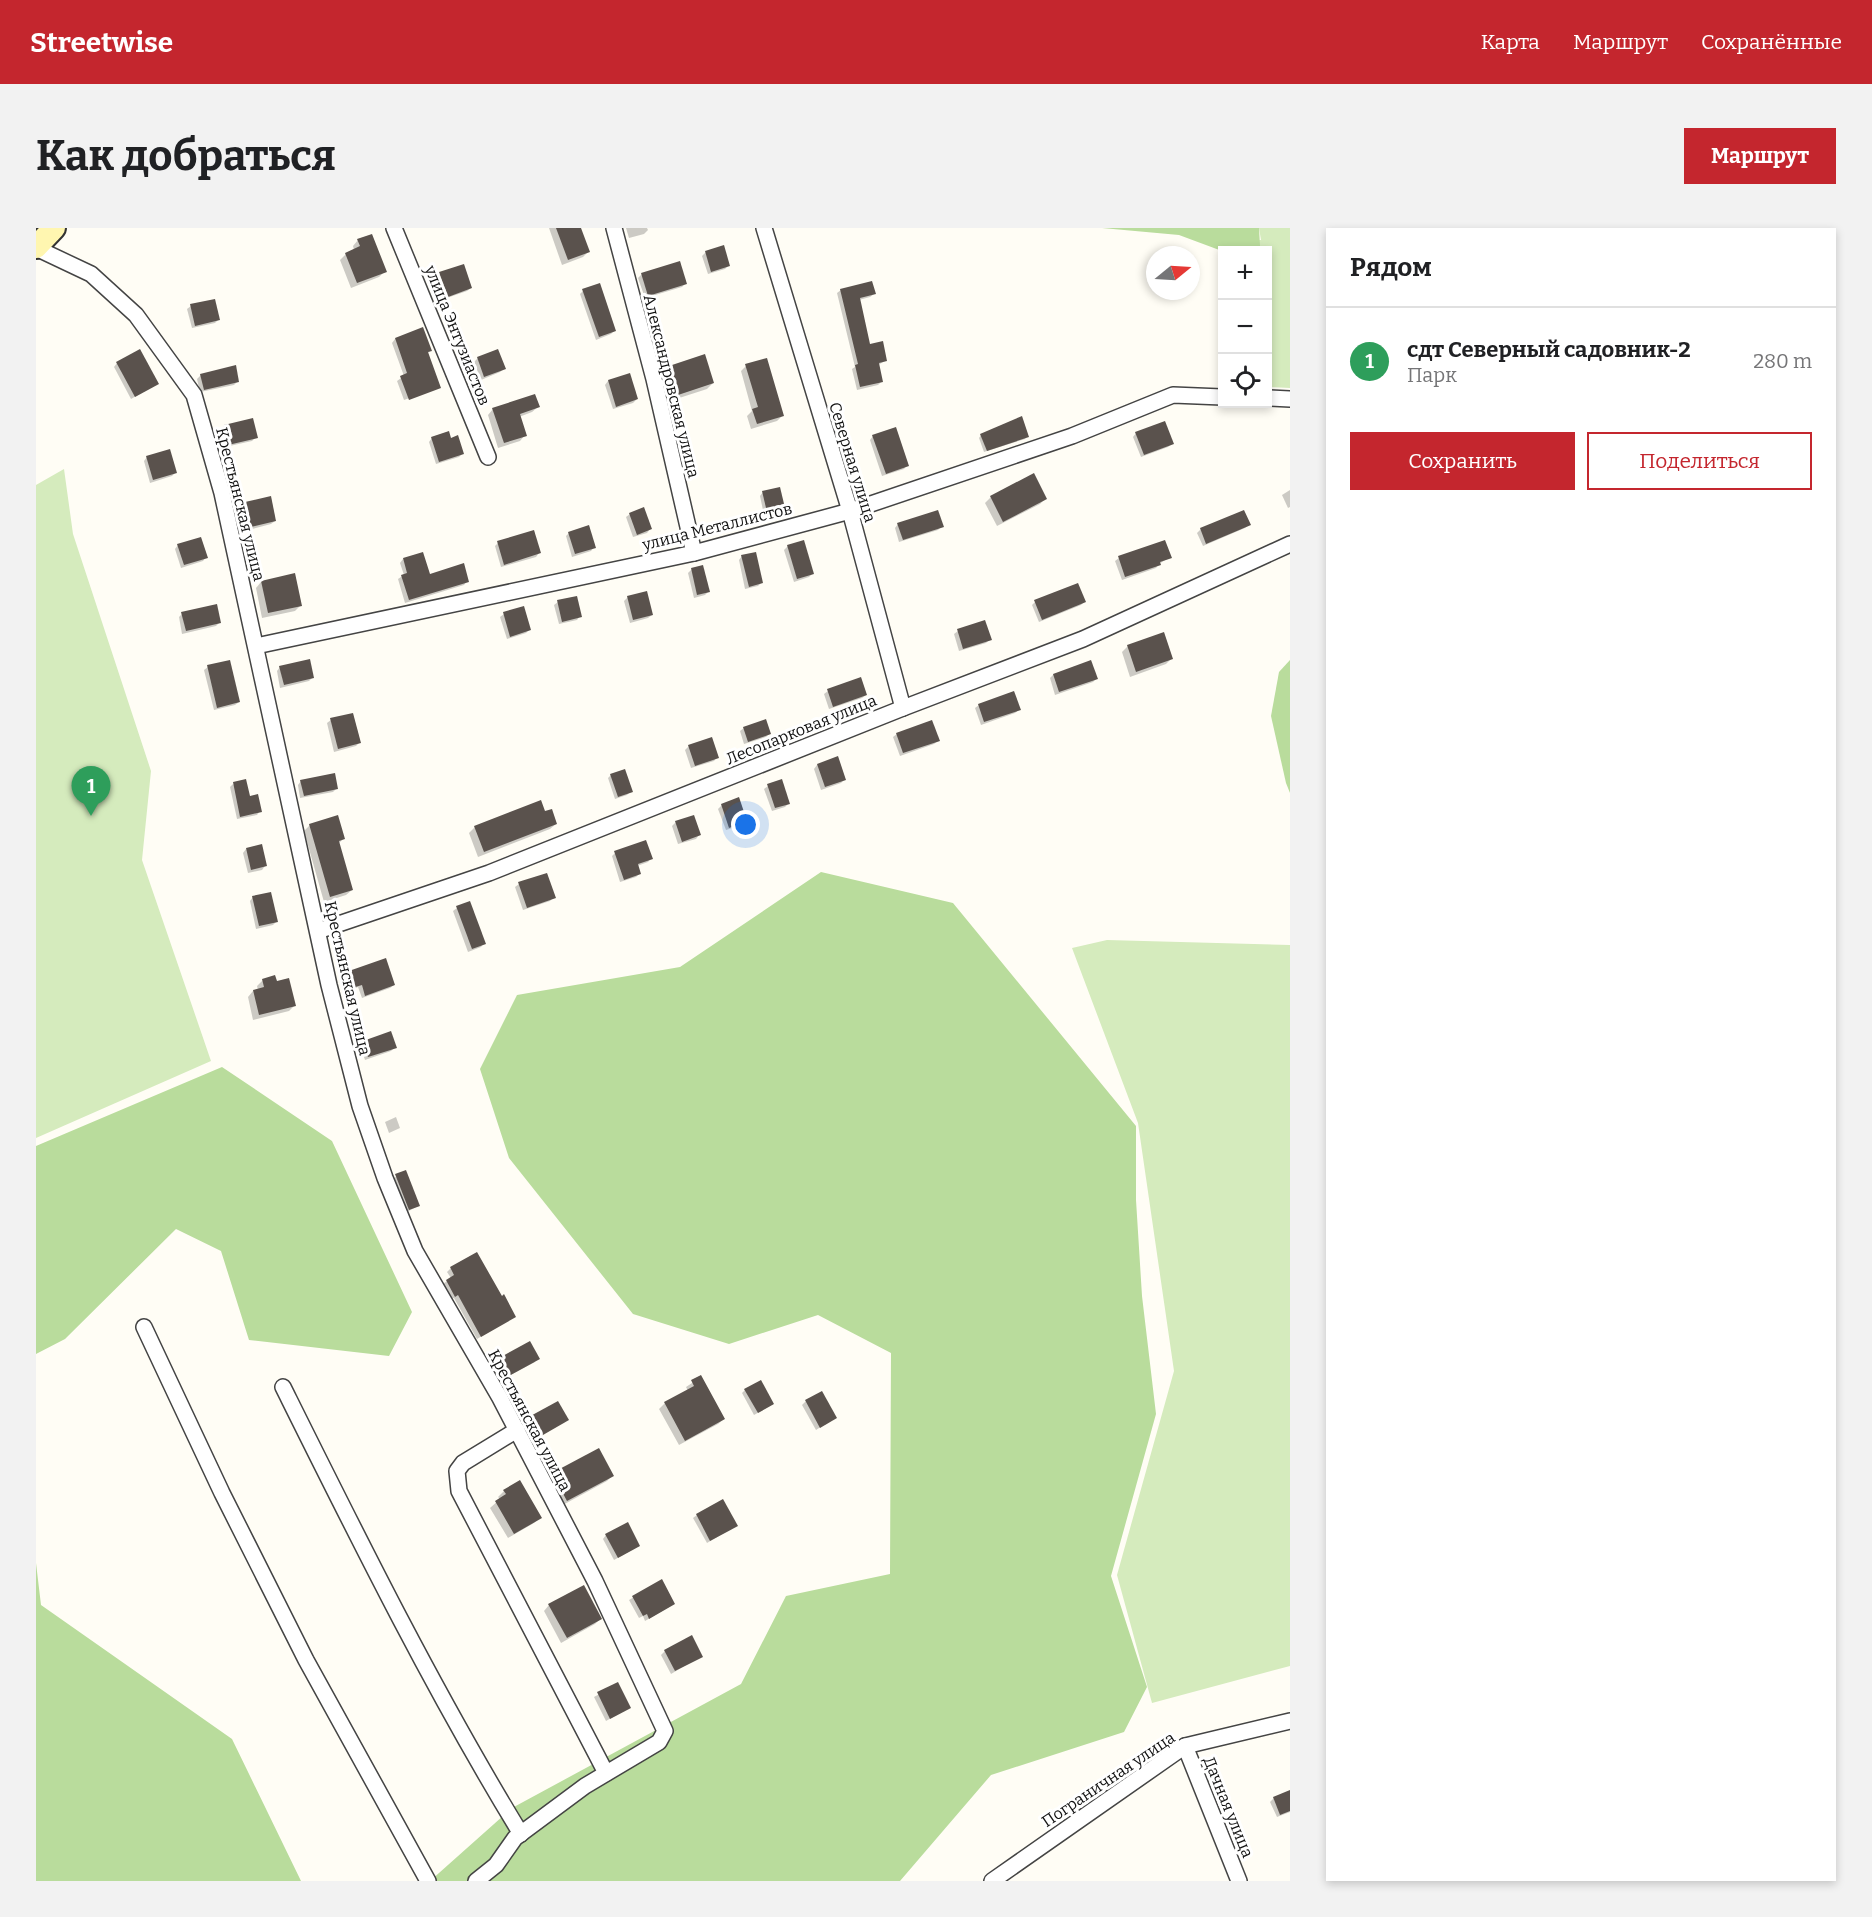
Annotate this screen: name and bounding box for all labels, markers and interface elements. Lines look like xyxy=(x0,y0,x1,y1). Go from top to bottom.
text: Streetwise xyxy=(30,26,173,59)
text: Карта xyxy=(1481,29,1540,55)
text: Маршрут xyxy=(1573,29,1668,55)
text: Сохранённые xyxy=(1701,29,1842,55)
button: Маршрут xyxy=(1684,128,1836,184)
text: Как добраться xyxy=(36,131,336,181)
north arrow xyxy=(1146,246,1200,300)
map controls xyxy=(1218,246,1272,408)
button: + xyxy=(1218,246,1272,300)
text: Рядом xyxy=(1350,252,1432,283)
street label: улица Энтузиастов xyxy=(420,262,494,408)
street label: Александровская улица xyxy=(640,292,704,480)
button: − xyxy=(1218,300,1272,354)
text: сдт Северный садовник-2 xyxy=(1407,336,1691,363)
text: 1 xyxy=(1365,349,1374,373)
text: 280 m xyxy=(1753,349,1812,373)
button: locate xyxy=(1218,354,1272,408)
text: Парк xyxy=(1407,363,1457,387)
street label: Северная улица xyxy=(825,400,880,525)
street label: Крестьянская улица xyxy=(212,425,269,583)
button: Сохранить xyxy=(1350,432,1575,490)
button: Поделиться xyxy=(1587,432,1812,490)
street label: улица Металлистов xyxy=(639,499,794,555)
street label: Лесопарковая улица xyxy=(723,690,879,768)
pin: 1 xyxy=(72,766,110,816)
your location xyxy=(731,810,760,839)
street label: Крестьянская улица xyxy=(321,899,375,1057)
street label: Крестьянская улица xyxy=(484,1346,575,1495)
street label: Пограничная улица xyxy=(1038,1728,1179,1831)
street label: Дачная улица xyxy=(1200,1754,1258,1861)

